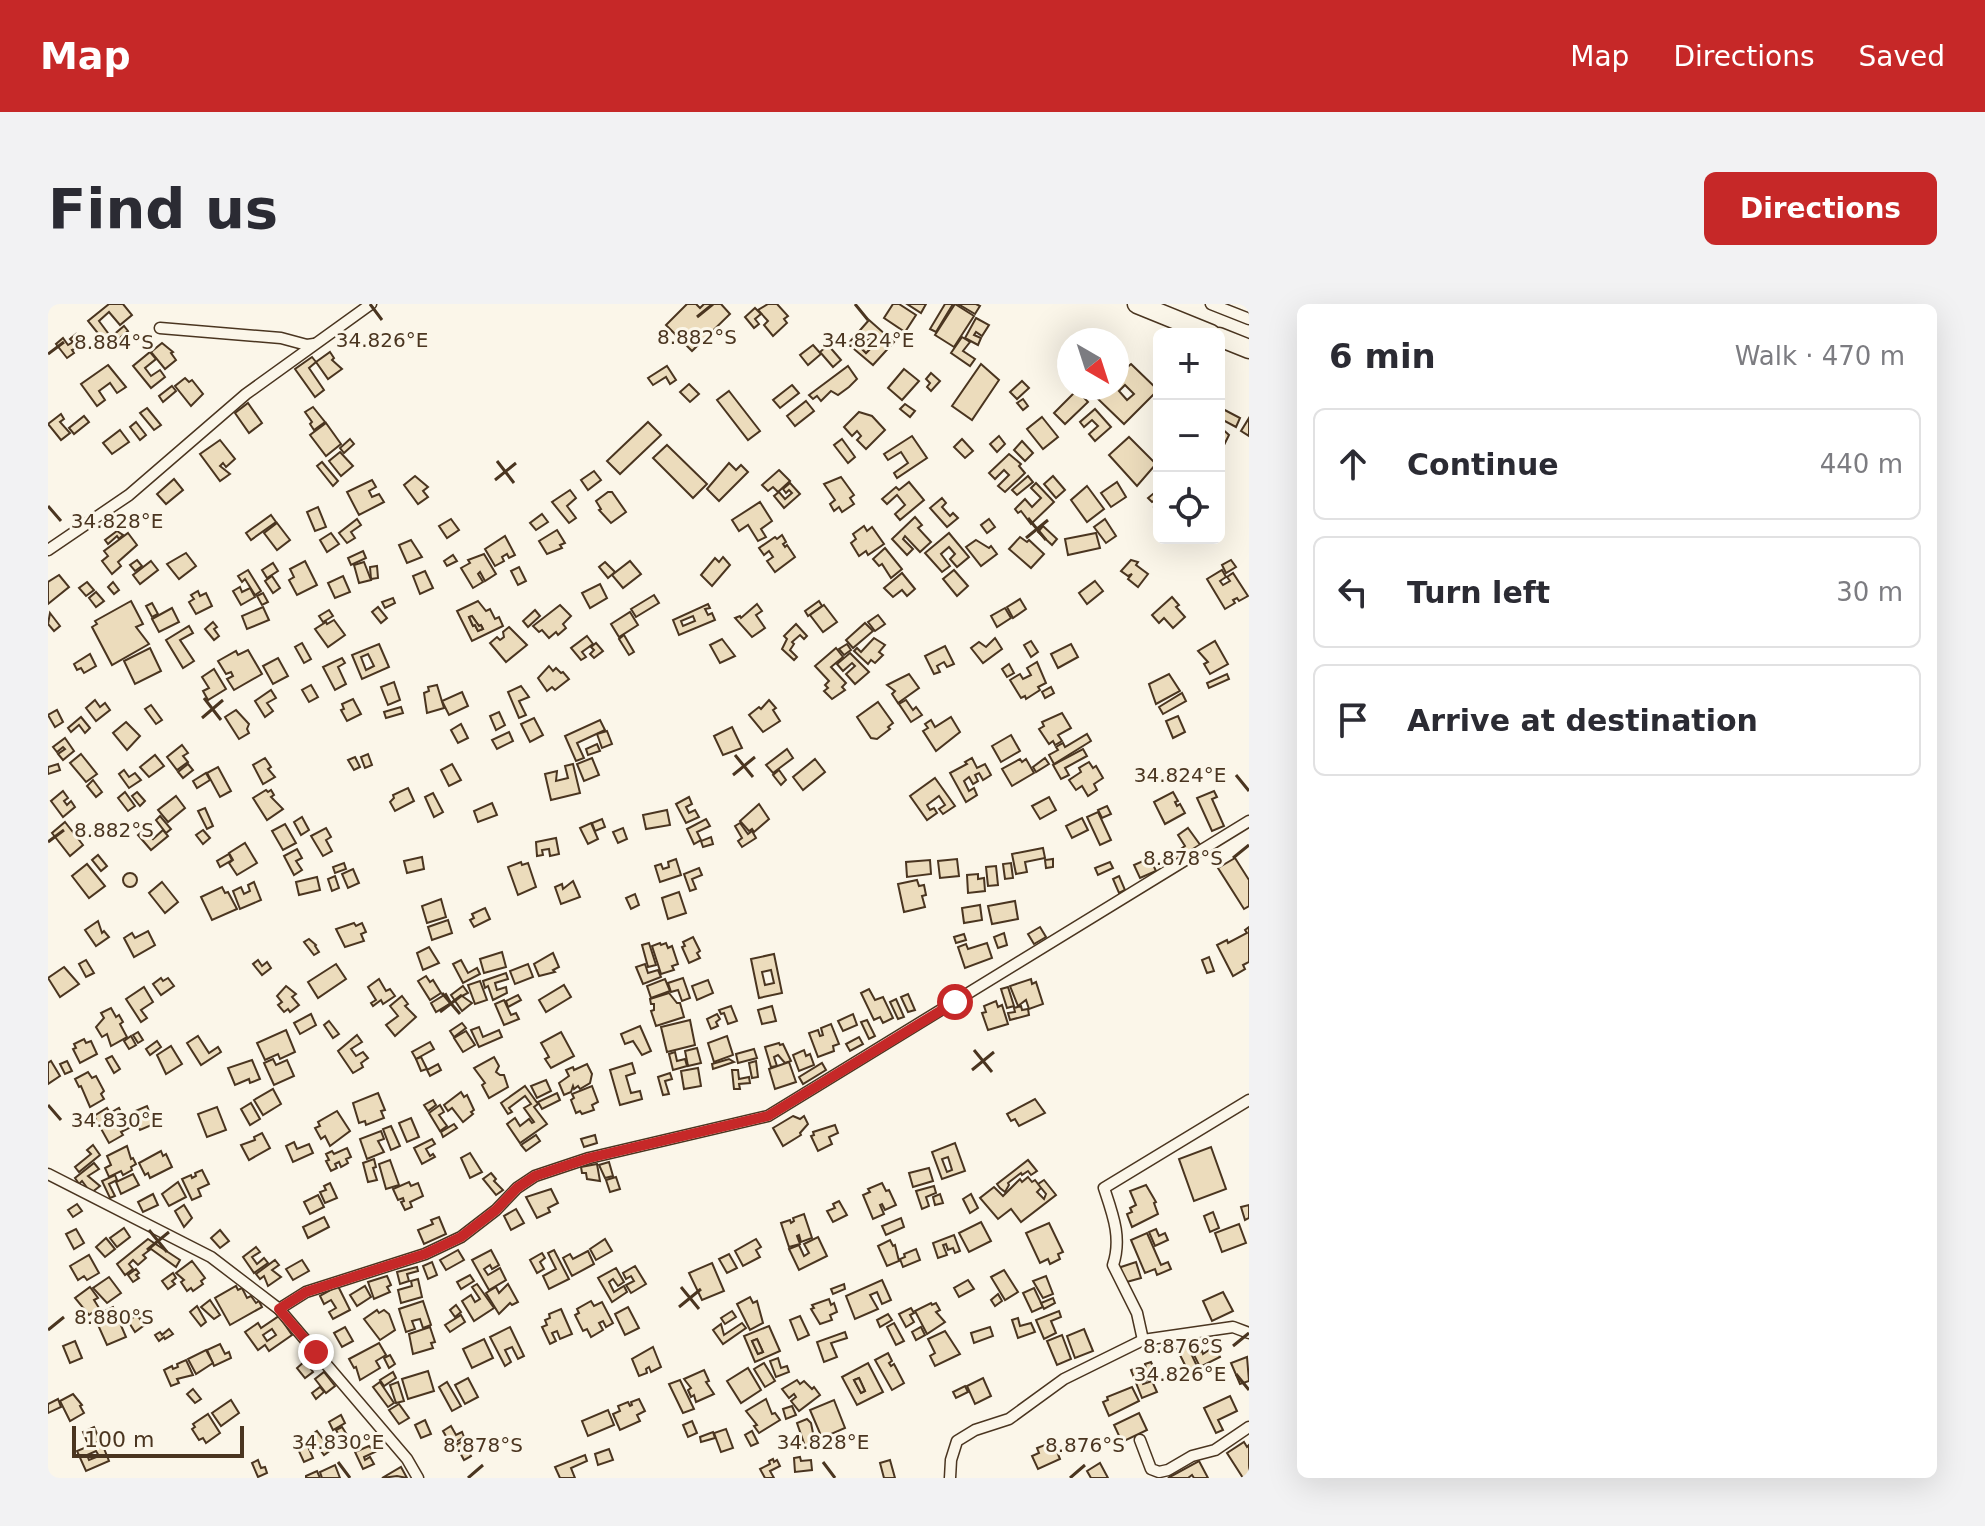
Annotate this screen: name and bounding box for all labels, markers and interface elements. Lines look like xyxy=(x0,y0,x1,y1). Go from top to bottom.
text: Map xyxy=(40,34,131,78)
text: Map xyxy=(1570,40,1629,73)
text: Directions xyxy=(1673,40,1814,73)
text: Saved xyxy=(1858,40,1945,73)
button: Directions xyxy=(1704,172,1937,245)
text: Find us xyxy=(48,176,278,241)
text: 8.882°S xyxy=(657,325,737,349)
text: 34.826°E xyxy=(336,328,428,352)
text: 34.824°E xyxy=(822,328,914,352)
north arrow xyxy=(1057,328,1129,400)
map controls xyxy=(1153,328,1225,544)
button: + xyxy=(1153,328,1225,400)
text: 8.884°S xyxy=(74,330,154,354)
text: 6 min xyxy=(1329,336,1436,376)
text: Walk · 470 m xyxy=(1735,341,1905,371)
button: − xyxy=(1153,400,1225,472)
icon: ahead xyxy=(1331,442,1375,486)
text: Continue xyxy=(1407,447,1559,482)
text: 440 m xyxy=(1820,449,1903,479)
button: locate xyxy=(1153,472,1225,544)
text: 34.828°E xyxy=(71,509,163,533)
icon: left xyxy=(1331,570,1375,614)
text: Turn left xyxy=(1407,575,1550,610)
text: 30 m xyxy=(1836,577,1903,607)
icon: arrive xyxy=(1331,698,1375,742)
text: Arrive at destination xyxy=(1407,703,1758,738)
text: 34.824°E xyxy=(1134,763,1226,787)
text: 8.882°S xyxy=(74,818,154,842)
text: 8.878°S xyxy=(1143,846,1223,870)
route start xyxy=(937,984,973,1020)
text: 34.830°E xyxy=(71,1108,163,1132)
text: 8.880°S xyxy=(74,1305,154,1329)
route end xyxy=(298,1334,334,1370)
text: 8.876°S xyxy=(1143,1334,1223,1358)
text: 34.826°E xyxy=(1134,1362,1226,1386)
scale bar xyxy=(72,1422,244,1458)
text: 100 m xyxy=(84,1427,154,1452)
text: 34.830°E xyxy=(292,1430,384,1454)
text: 34.828°E xyxy=(777,1430,869,1454)
text: 8.878°S xyxy=(443,1433,523,1457)
text: 8.876°S xyxy=(1045,1433,1125,1457)

